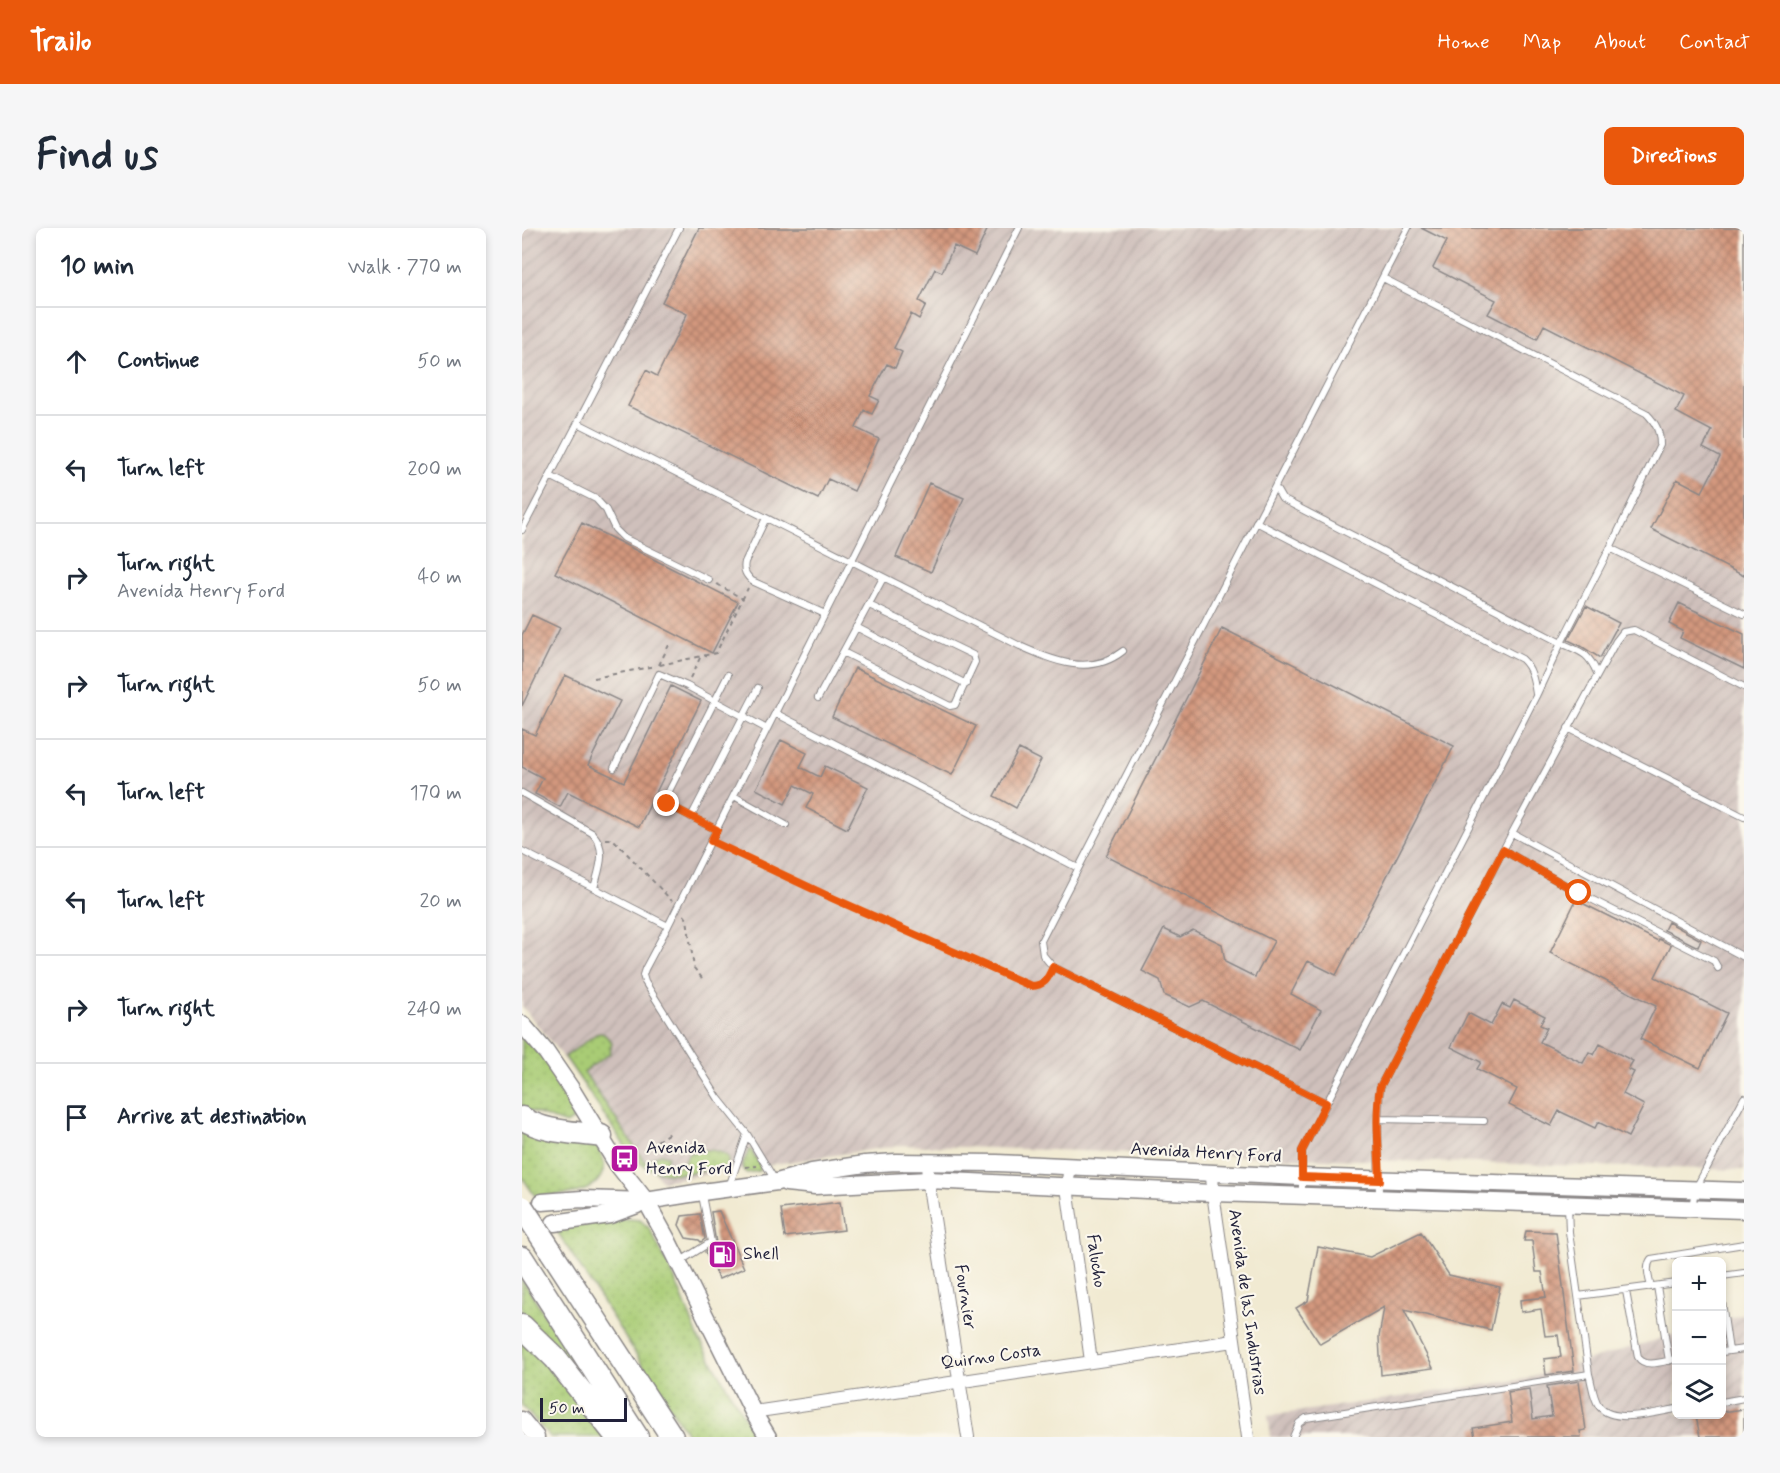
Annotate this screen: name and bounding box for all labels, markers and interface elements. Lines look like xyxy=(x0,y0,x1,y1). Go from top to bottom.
text: Trailo xyxy=(30,24,91,61)
text: Home xyxy=(1438,28,1490,56)
text: Map xyxy=(1523,28,1561,56)
text: About xyxy=(1594,28,1646,56)
text: Contact xyxy=(1679,28,1750,56)
button: Directions xyxy=(1604,127,1744,185)
text: Find us xyxy=(36,129,158,184)
text: 10 min xyxy=(60,250,135,284)
text: Walk · 770 m xyxy=(348,254,462,281)
icon: ahead xyxy=(60,345,93,378)
text: Continue xyxy=(117,347,199,375)
text: 50 m xyxy=(417,348,462,375)
icon: left xyxy=(60,453,93,486)
text: Turn left xyxy=(117,455,205,483)
text: 200 m xyxy=(407,456,462,483)
text: Turn right xyxy=(117,550,215,578)
icon: right xyxy=(60,561,93,594)
text: 40 m xyxy=(418,564,462,591)
text: Avenida Henry Ford xyxy=(117,578,285,605)
icon: right xyxy=(60,669,93,702)
text: Turn right xyxy=(117,671,215,699)
text: 50 m xyxy=(417,672,462,699)
icon: left xyxy=(60,777,93,810)
text: Turn left xyxy=(117,779,205,807)
text: 170 m xyxy=(410,780,462,807)
route end xyxy=(653,790,679,816)
route start xyxy=(1565,879,1591,905)
icon: left xyxy=(60,885,93,918)
text: Turn left xyxy=(117,887,205,915)
text: 20 m xyxy=(419,888,462,915)
icon: right xyxy=(60,993,93,1026)
text: Turn right xyxy=(117,995,215,1023)
text: 240 m xyxy=(407,996,462,1023)
icon: arrive xyxy=(60,1101,93,1134)
text: Arrive at destination xyxy=(117,1103,307,1131)
place label: Avenida Henry Ford xyxy=(646,1136,732,1181)
street label: Avenida Henry Ford xyxy=(1130,1137,1282,1169)
bus stop icon: Avenida Henry Ford xyxy=(609,1142,641,1174)
street label: Avenida de las Industrias xyxy=(1222,1207,1272,1397)
street label: Falucho xyxy=(1080,1233,1112,1289)
fuel station icon: Shell xyxy=(706,1238,738,1270)
place label: Shell xyxy=(743,1242,779,1266)
map controls xyxy=(1672,1257,1726,1419)
button: + xyxy=(1672,1257,1726,1311)
street label: Fournier xyxy=(948,1263,982,1332)
button: − xyxy=(1672,1311,1726,1365)
street label: Quirno Costa xyxy=(939,1338,1043,1376)
button: layers xyxy=(1672,1365,1726,1419)
scale bar xyxy=(540,1395,627,1422)
text: 50 m xyxy=(549,1398,585,1419)

